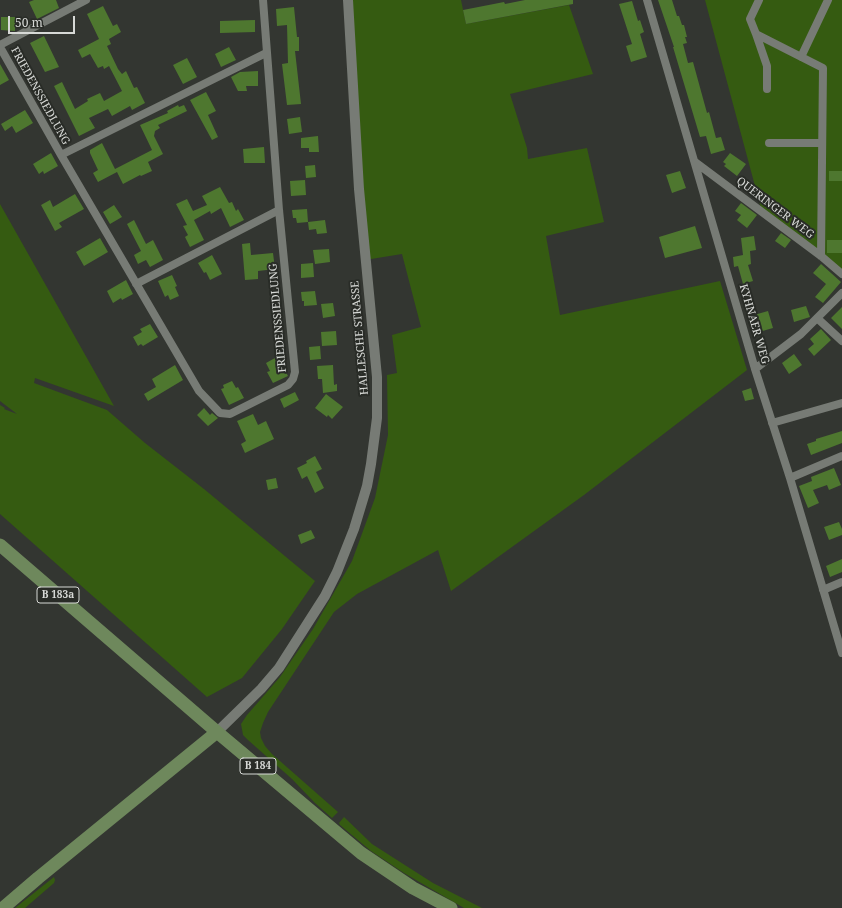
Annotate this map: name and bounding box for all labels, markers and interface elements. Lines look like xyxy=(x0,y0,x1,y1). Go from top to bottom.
scale bar xyxy=(10,8,77,34)
text: 50 m xyxy=(15,14,43,31)
street label: FRIEDENSSIEDLUNG xyxy=(8,45,72,147)
street label: QUERINGER WEG xyxy=(734,175,816,241)
street label: FRIEDENSSIEDLUNG xyxy=(267,263,289,373)
street label: HALLESCHE STRASSE xyxy=(348,280,372,396)
street label: KYHNAER WEG xyxy=(736,282,772,366)
road number: B 183a xyxy=(37,587,79,603)
road number: B 184 xyxy=(240,758,276,774)

